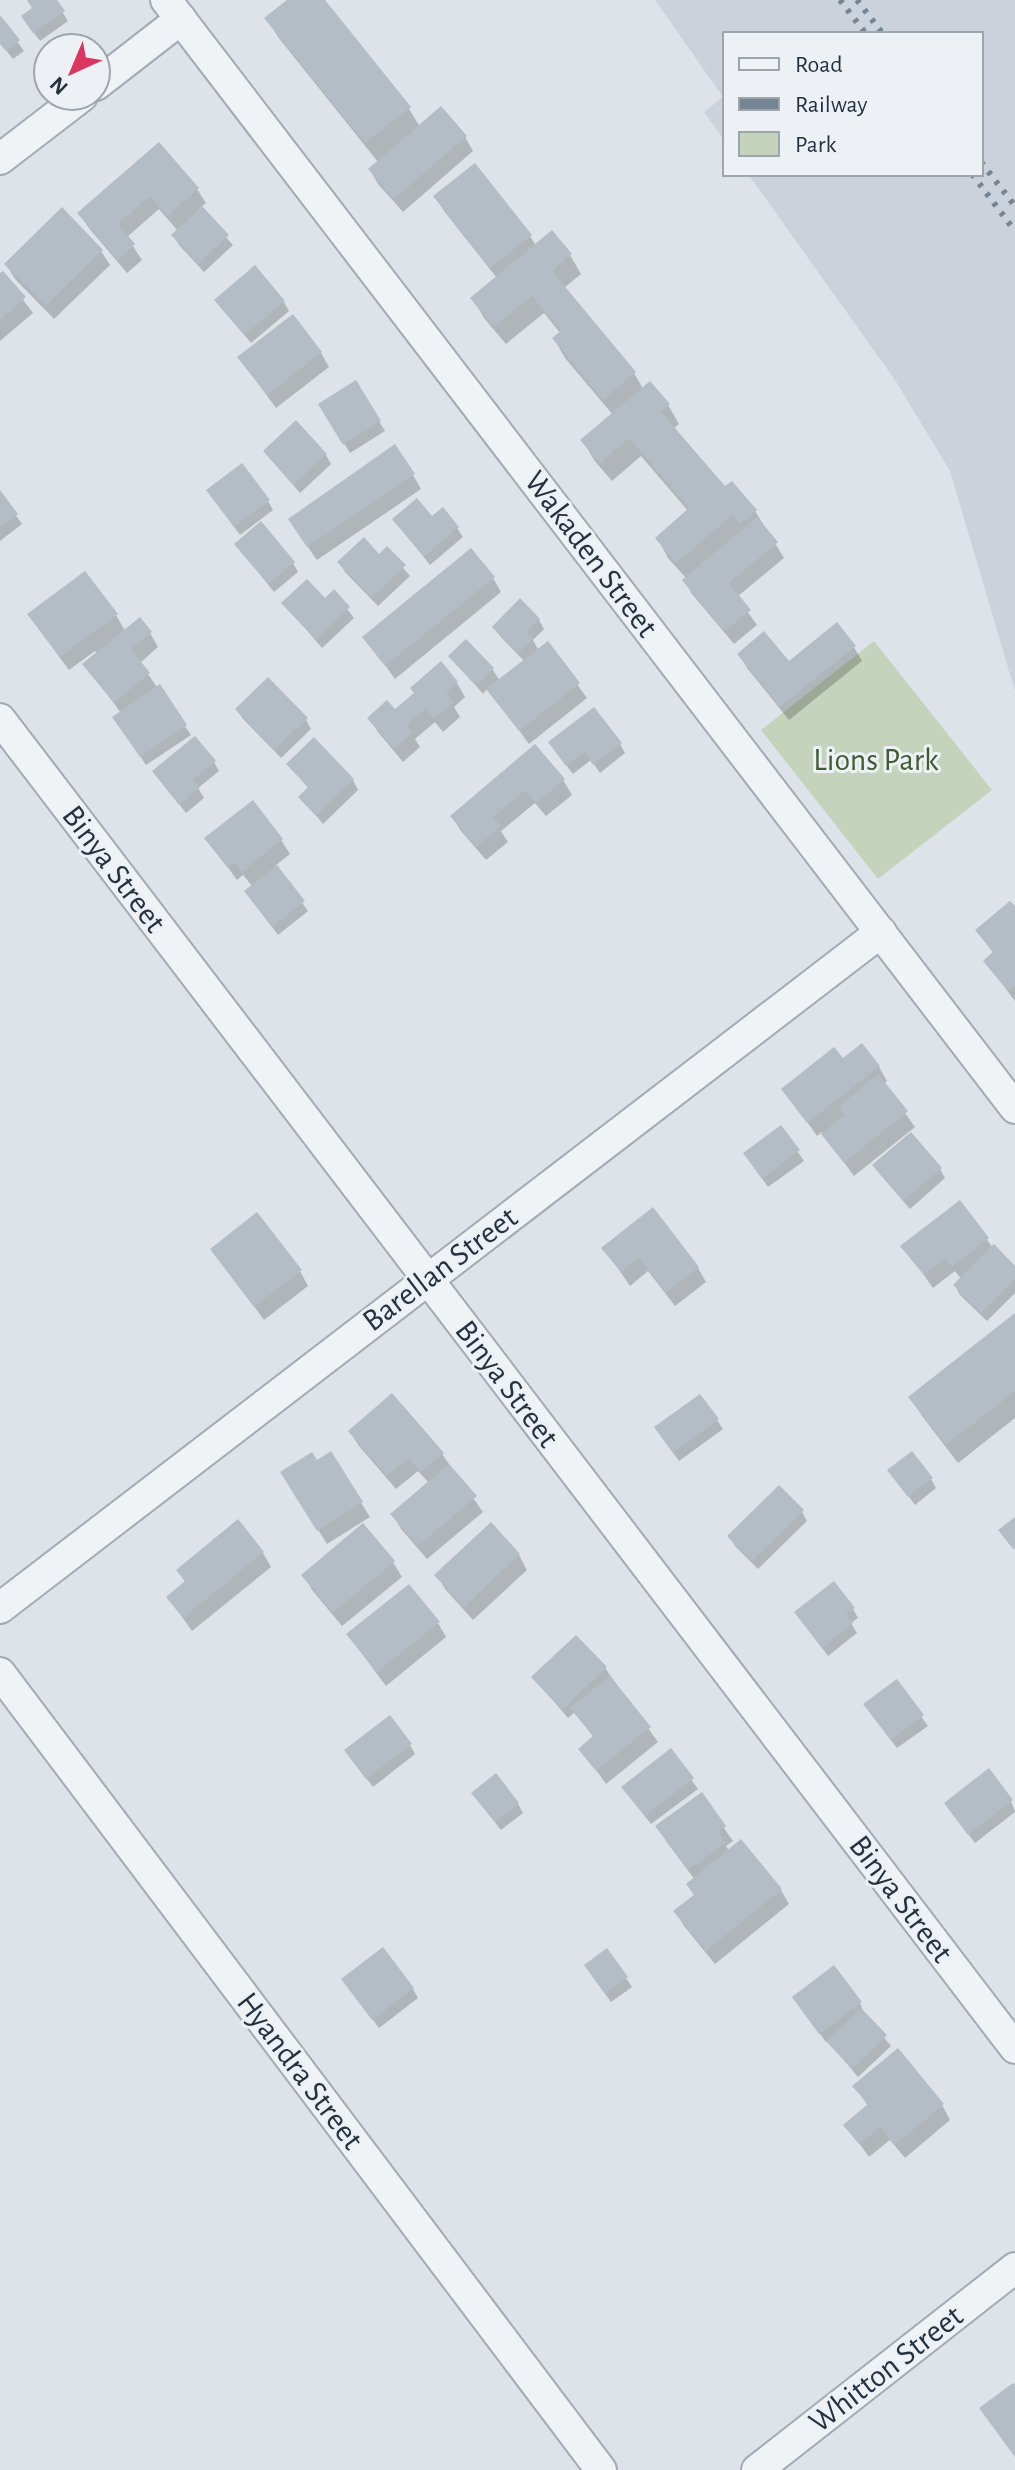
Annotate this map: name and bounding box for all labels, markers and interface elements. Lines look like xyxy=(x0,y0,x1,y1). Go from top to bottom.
north arrow xyxy=(32,32,112,112)
legend xyxy=(723,32,983,176)
text: Road xyxy=(795,53,843,77)
text: N xyxy=(46,72,72,99)
text: Railway xyxy=(795,93,867,117)
text: Park xyxy=(795,133,836,157)
street label: Wakaden Street xyxy=(518,465,664,643)
park label: Lions Park xyxy=(813,744,939,776)
street label: Binya Street xyxy=(56,800,172,938)
street label: Barellan Street xyxy=(357,1201,523,1337)
street label: Binya Street xyxy=(449,1315,565,1453)
street label: Binya Street xyxy=(843,1830,959,1968)
street label: Hyandra Street xyxy=(231,1987,369,2155)
street label: Whitton Street xyxy=(803,2299,969,2439)

